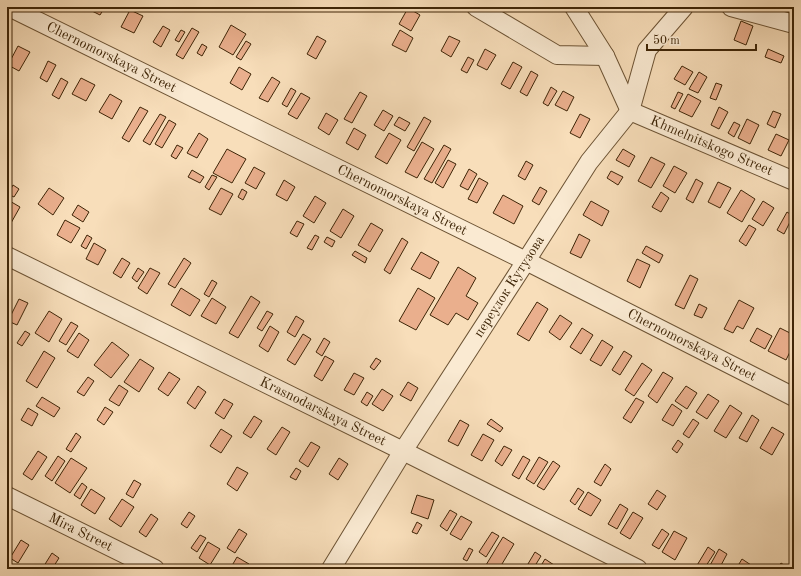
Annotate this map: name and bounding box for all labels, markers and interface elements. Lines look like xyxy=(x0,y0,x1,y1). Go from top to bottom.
street label: Chernomorskaya Street xyxy=(44,20,178,95)
scale bar xyxy=(647,26,756,52)
text: 50 m xyxy=(653,34,680,47)
street label: Khmelnitskogo Street xyxy=(648,113,775,178)
street label: Chernomorskaya Street xyxy=(335,162,469,238)
street label: переулок Кутузова xyxy=(471,233,547,340)
street label: Chernomorskaya Street xyxy=(625,307,759,384)
street label: Krasnodarskaya Street xyxy=(257,375,388,449)
street label: Mira Street xyxy=(46,511,115,554)

